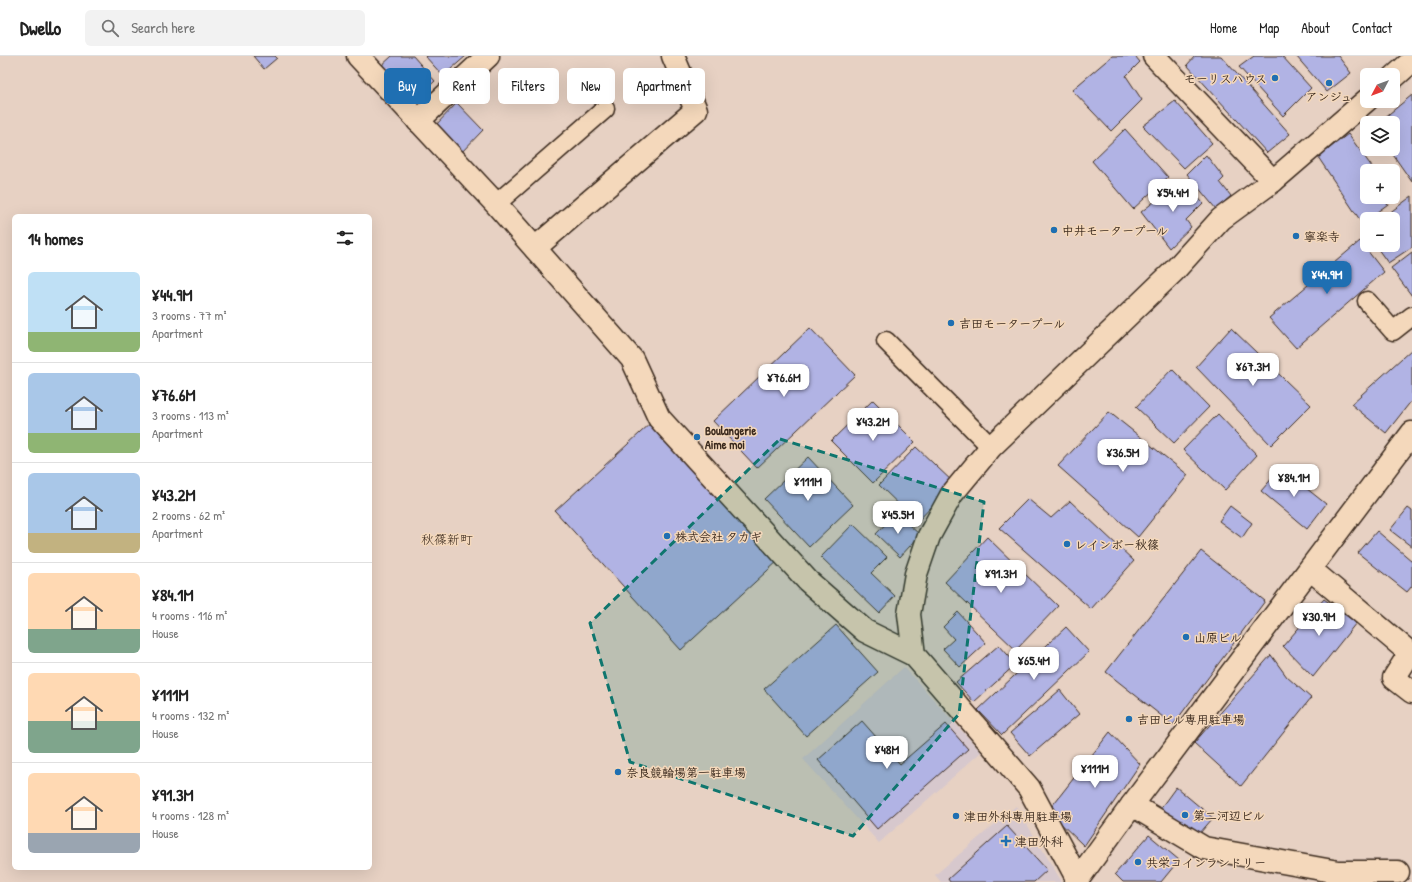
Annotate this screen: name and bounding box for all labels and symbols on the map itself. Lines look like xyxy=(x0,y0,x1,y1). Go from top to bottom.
north arrow xyxy=(1360,68,1400,108)
place label: モーリスハウス xyxy=(1184,70,1267,87)
marker: モーリスハウス xyxy=(1270,73,1280,83)
marker: アンジュ xyxy=(1324,78,1334,88)
place label: アンジュ xyxy=(1305,88,1353,105)
pin: ¥54.4M xyxy=(1140,179,1206,213)
place label: 中井モータープール xyxy=(1062,222,1168,239)
marker: 中井モータープール xyxy=(1049,225,1059,235)
place label: 寧楽寺 xyxy=(1304,228,1340,245)
marker: 寧楽寺 xyxy=(1291,231,1301,241)
pin: ¥44.9M xyxy=(1294,261,1360,295)
place label: 吉田モータープール xyxy=(959,315,1065,332)
marker: 吉田モータープール xyxy=(946,318,956,328)
pin: ¥67.3M xyxy=(1220,353,1286,387)
pin: ¥76.6M xyxy=(751,364,817,398)
pin: ¥43.2M xyxy=(840,408,906,442)
place label: Boulangerie Aime moi xyxy=(705,422,756,453)
marker: Boulangerie Aime moi xyxy=(692,432,702,442)
pin: ¥36.5M xyxy=(1090,439,1156,473)
pin: ¥84.1M xyxy=(1261,464,1327,498)
pin: ¥111M xyxy=(780,468,836,502)
pin: ¥45.5M xyxy=(865,501,931,535)
place label: 株式会社 タカギ xyxy=(675,528,762,545)
district label: 秋篠新町 xyxy=(421,530,473,548)
marker: 株式会社 タカギ xyxy=(662,531,672,541)
place label: レインボー秋篠 xyxy=(1075,536,1159,553)
marker: レインボー秋篠 xyxy=(1062,539,1072,549)
pin: ¥91.3M xyxy=(968,560,1034,594)
pin: ¥30.9M xyxy=(1286,603,1352,637)
place label: 山原ビル xyxy=(1194,629,1242,646)
marker: 山原ビル xyxy=(1181,632,1191,642)
pin: ¥65.4M xyxy=(1001,647,1067,681)
place label: 吉田ビル専用駐車場 xyxy=(1137,711,1245,728)
marker: 吉田ビル専用駐車場 xyxy=(1124,714,1134,724)
pin: ¥48M xyxy=(863,736,911,770)
pin: ¥111M xyxy=(1067,755,1123,789)
place label: 奈良競輪場第一駐車場 xyxy=(626,764,746,781)
marker: 奈良競輪場第一駐車場 xyxy=(613,767,623,777)
place label: 第二河辺ビル xyxy=(1193,807,1265,824)
place label: 津田外科専用駐車場 xyxy=(964,808,1072,825)
marker: 第二河辺ビル xyxy=(1180,810,1190,820)
marker: 津田外科専用駐車場 xyxy=(951,811,961,821)
place label: 津田外科 xyxy=(1015,833,1063,850)
marker: 津田外科 xyxy=(1000,835,1012,847)
place label: 共栄コインランドリー xyxy=(1146,854,1266,871)
marker: 共栄コインランドリー xyxy=(1133,857,1143,867)

